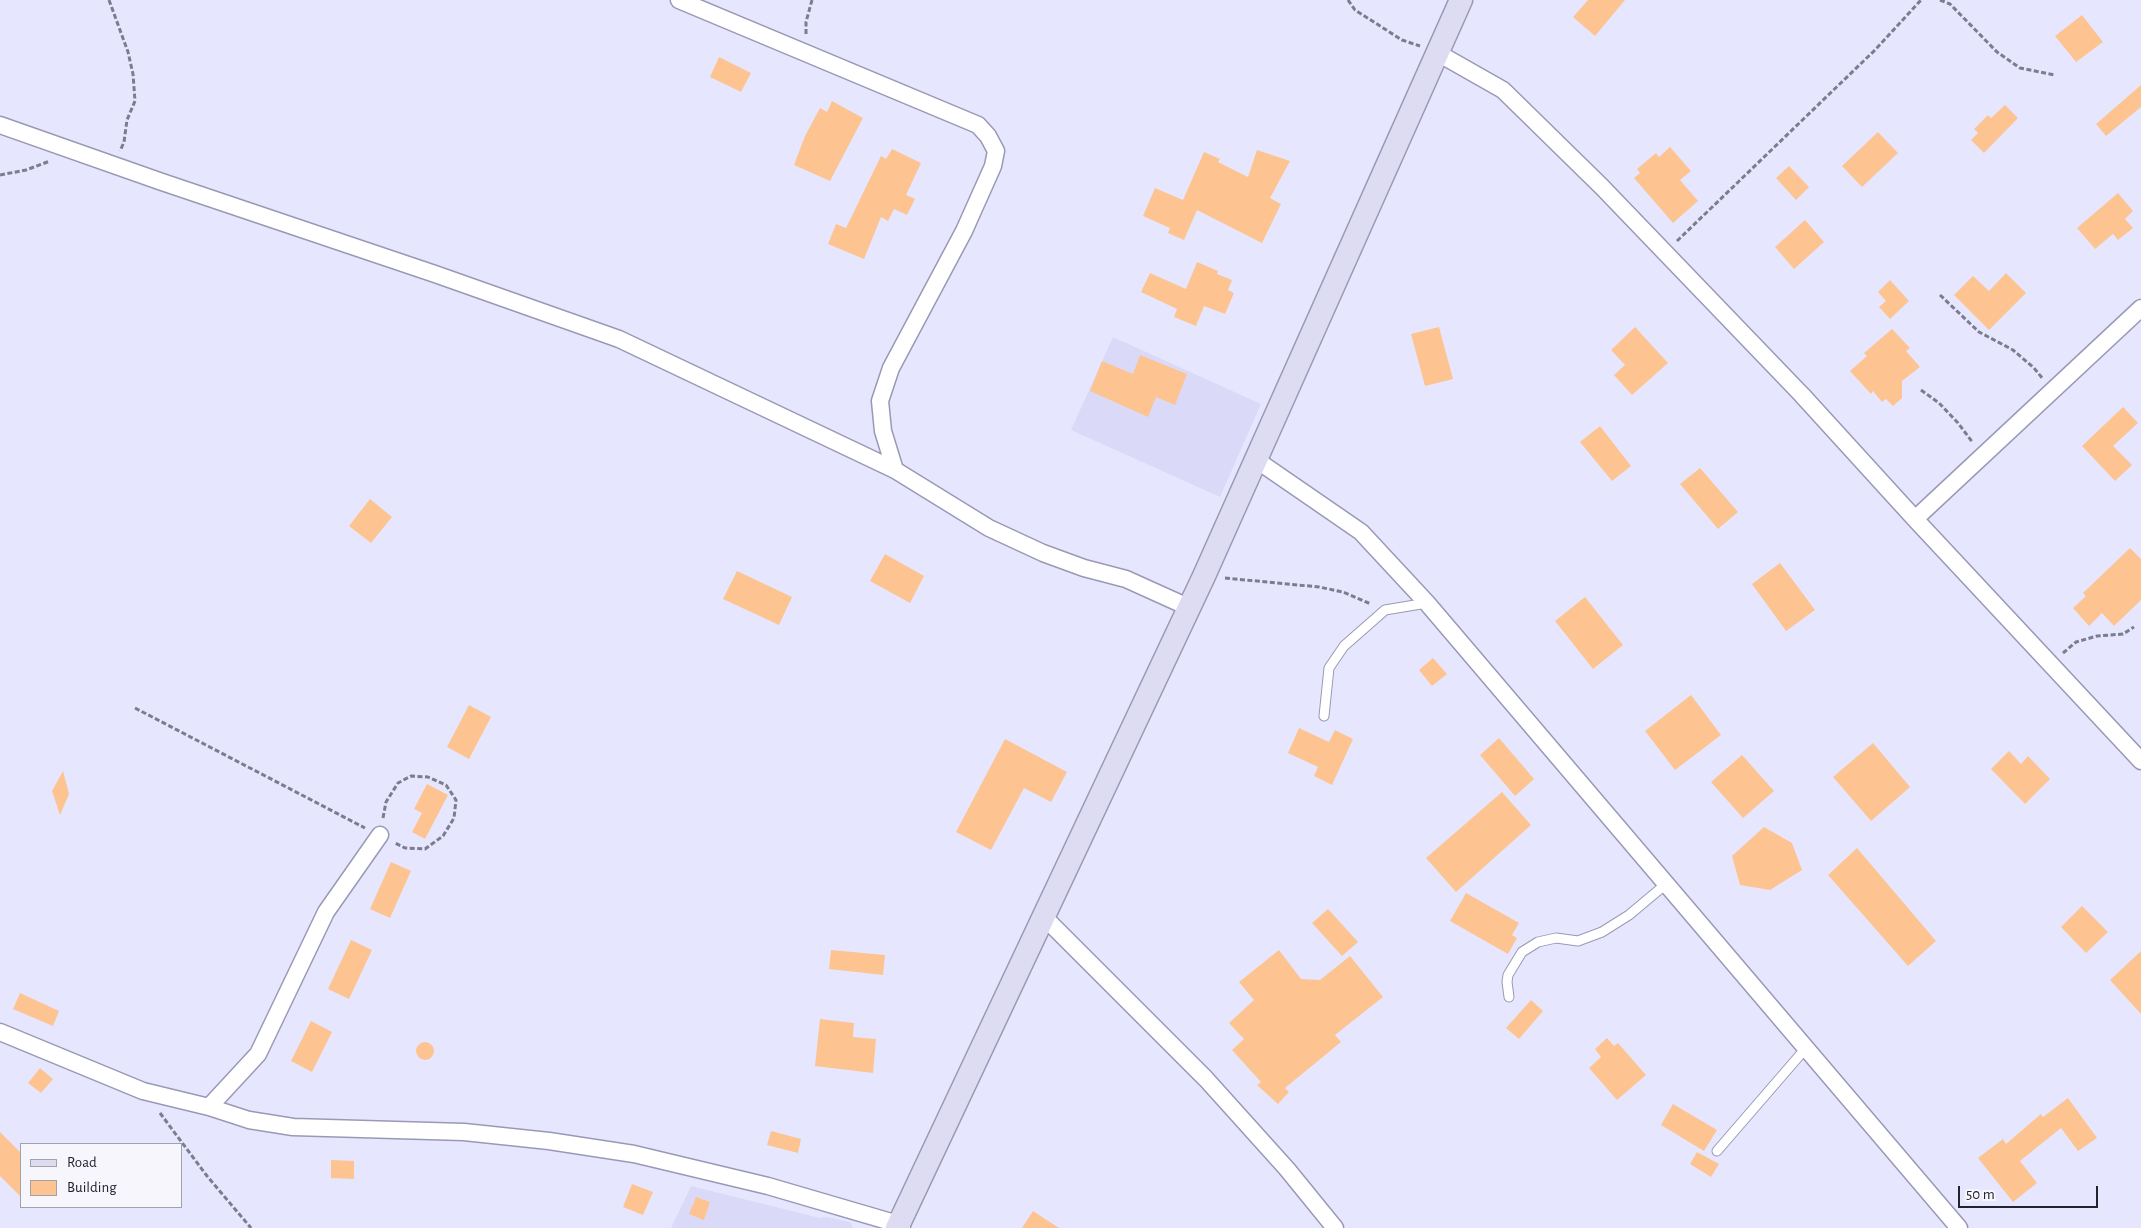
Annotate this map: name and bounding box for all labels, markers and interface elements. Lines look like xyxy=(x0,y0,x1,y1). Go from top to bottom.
legend xyxy=(20,1143,182,1208)
text: Road xyxy=(67,1155,97,1170)
scale bar xyxy=(1961,1176,2101,1208)
text: Building xyxy=(67,1180,117,1195)
text: 50 m xyxy=(1966,1187,1995,1202)

